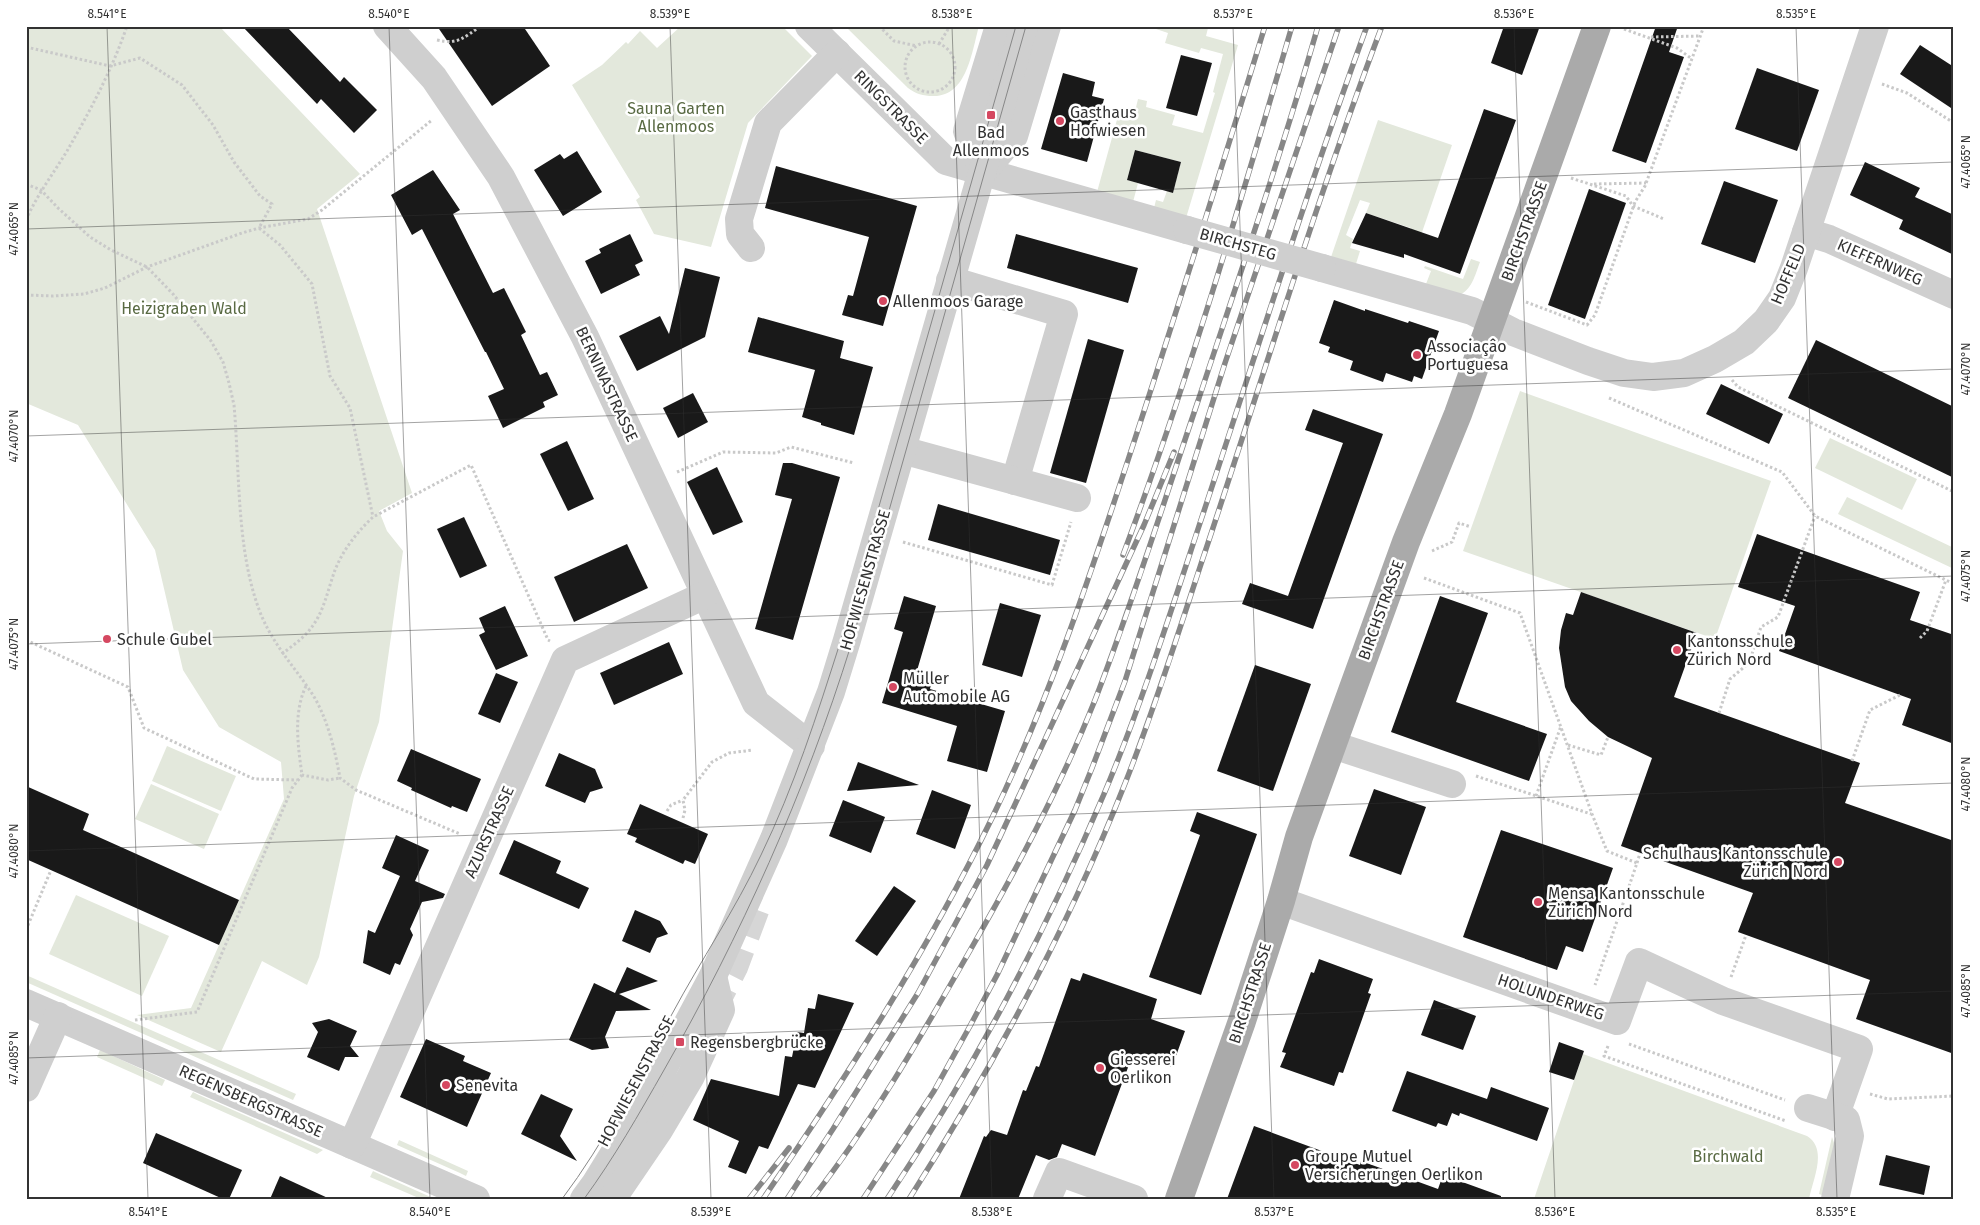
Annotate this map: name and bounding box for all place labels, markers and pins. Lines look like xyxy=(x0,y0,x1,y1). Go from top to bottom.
place label: Gasthaus Hofwiesen xyxy=(1070,103,1146,140)
marker: Bad Allenmoos xyxy=(985,109,997,121)
marker: Gasthaus Hofwiesen xyxy=(1054,115,1066,127)
place label: Bad Allenmoos xyxy=(953,123,1029,160)
place label: Allenmoos Garage xyxy=(893,292,1023,311)
marker: Allenmoos Garage xyxy=(877,295,889,307)
place label: Associaçâo Portuguesa xyxy=(1427,337,1509,374)
marker: Associaçâo Portuguesa xyxy=(1411,349,1423,361)
place label: Schule Gubel xyxy=(117,630,212,649)
place label: Kantonsschule Zürich Nord xyxy=(1687,632,1793,669)
marker: Schule Gubel xyxy=(101,633,113,645)
marker: Kantonsschule Zürich Nord xyxy=(1671,644,1683,656)
place label: Müller Automobile AG xyxy=(903,669,1010,706)
marker: Müller Automobile AG xyxy=(887,681,899,693)
place label: Schulhaus Kantonsschule Zürich Nord xyxy=(1643,844,1828,881)
marker: Schulhaus Kantonsschule Zürich Nord xyxy=(1832,856,1844,868)
place label: Mensa Kantonsschule Zürich Nord xyxy=(1548,884,1705,921)
marker: Mensa Kantonsschule Zürich Nord xyxy=(1532,896,1544,908)
place label: Regensbergbrücke xyxy=(690,1033,824,1052)
marker: Regensbergbrücke xyxy=(674,1036,686,1048)
place label: Giesserei Oerlikon xyxy=(1110,1050,1176,1087)
marker: Giesserei Oerlikon xyxy=(1094,1062,1106,1074)
place label: Senevita xyxy=(456,1076,518,1095)
marker: Senevita xyxy=(440,1079,452,1091)
place label: Groupe Mutuel Versicherungen Oerlikon xyxy=(1305,1147,1483,1184)
marker: Groupe Mutuel Versicherungen Oerlikon xyxy=(1289,1159,1301,1171)

